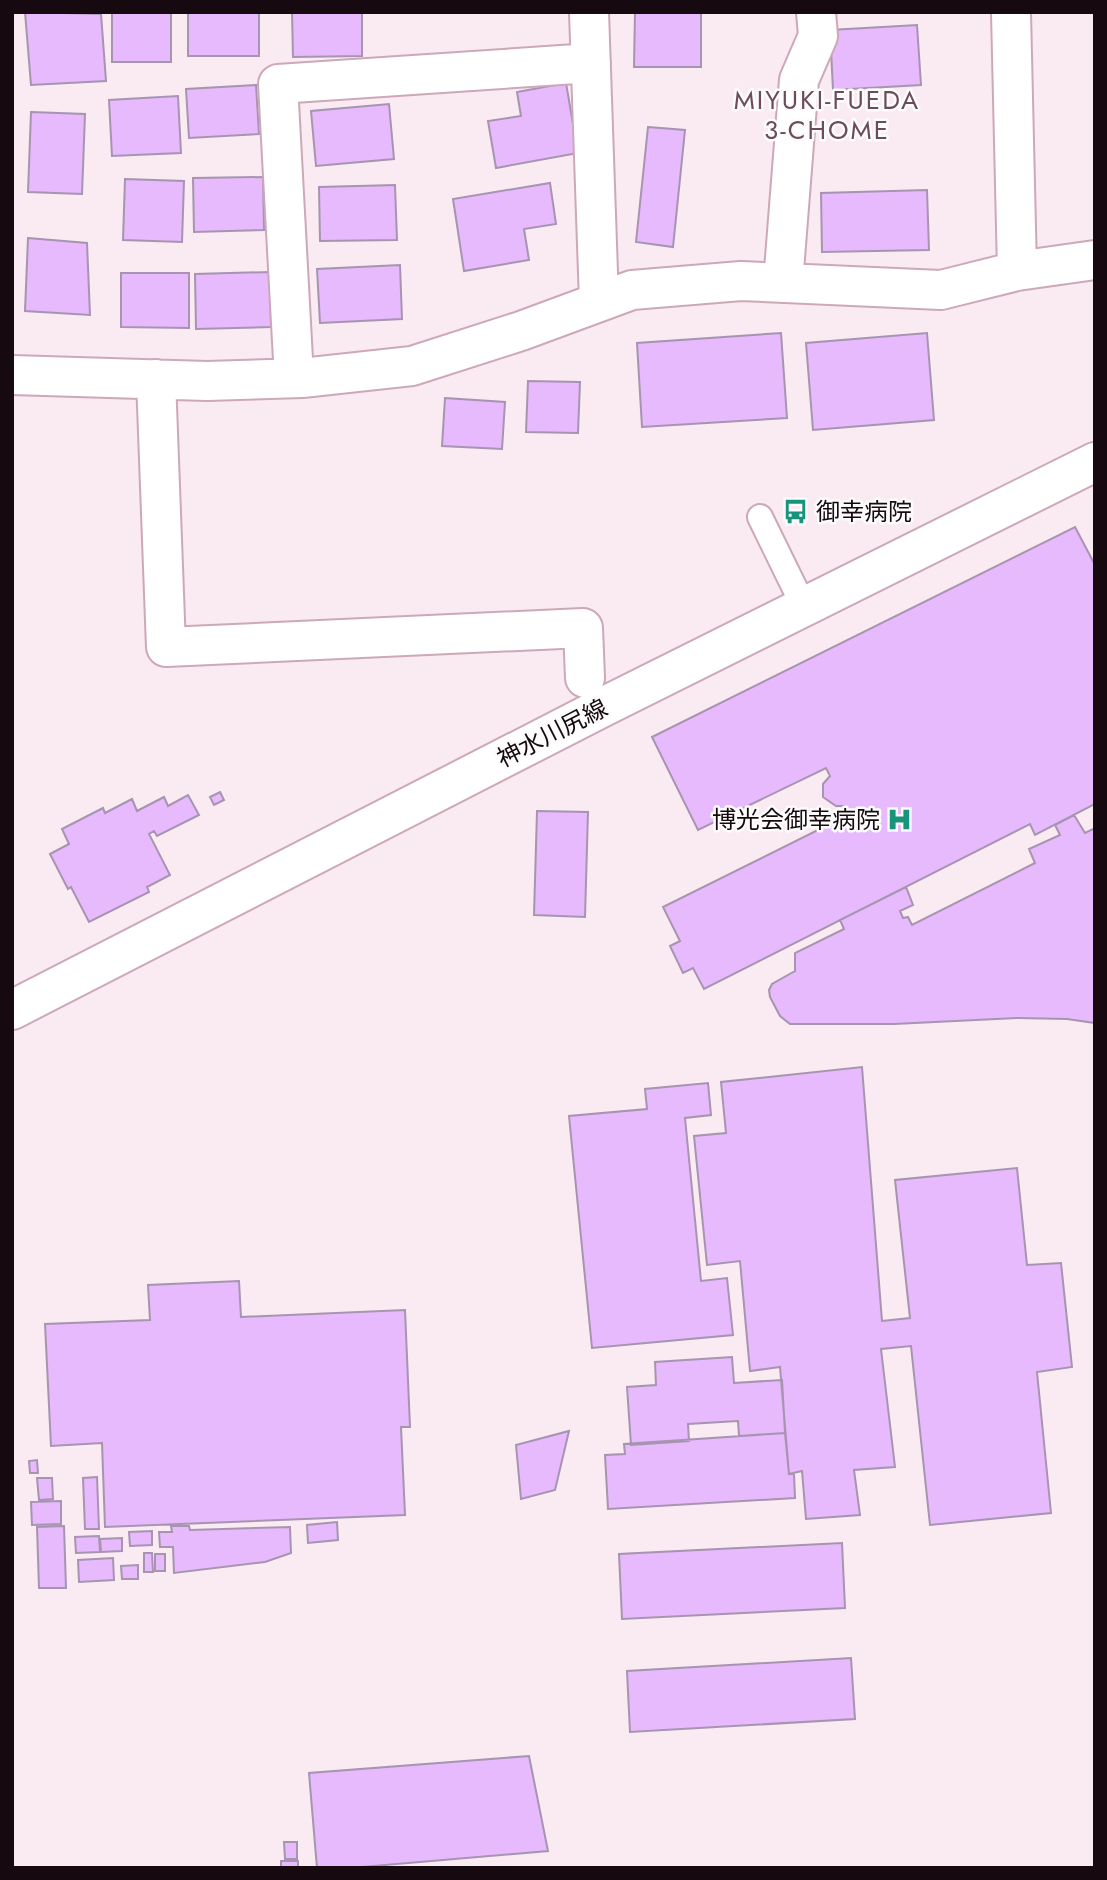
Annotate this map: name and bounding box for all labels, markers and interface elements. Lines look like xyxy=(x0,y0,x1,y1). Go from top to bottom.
district label: MIYUKI-FUEDA 3-CHOME xyxy=(734,81,920,149)
place label: 御幸病院 xyxy=(816,494,912,529)
bus stop icon: 御幸病院 xyxy=(782,497,810,525)
street label: 神水川尻線 xyxy=(491,690,613,776)
place label: 博光会御幸病院 xyxy=(712,802,880,837)
hospital icon: 博光会御幸病院 xyxy=(886,805,914,833)

